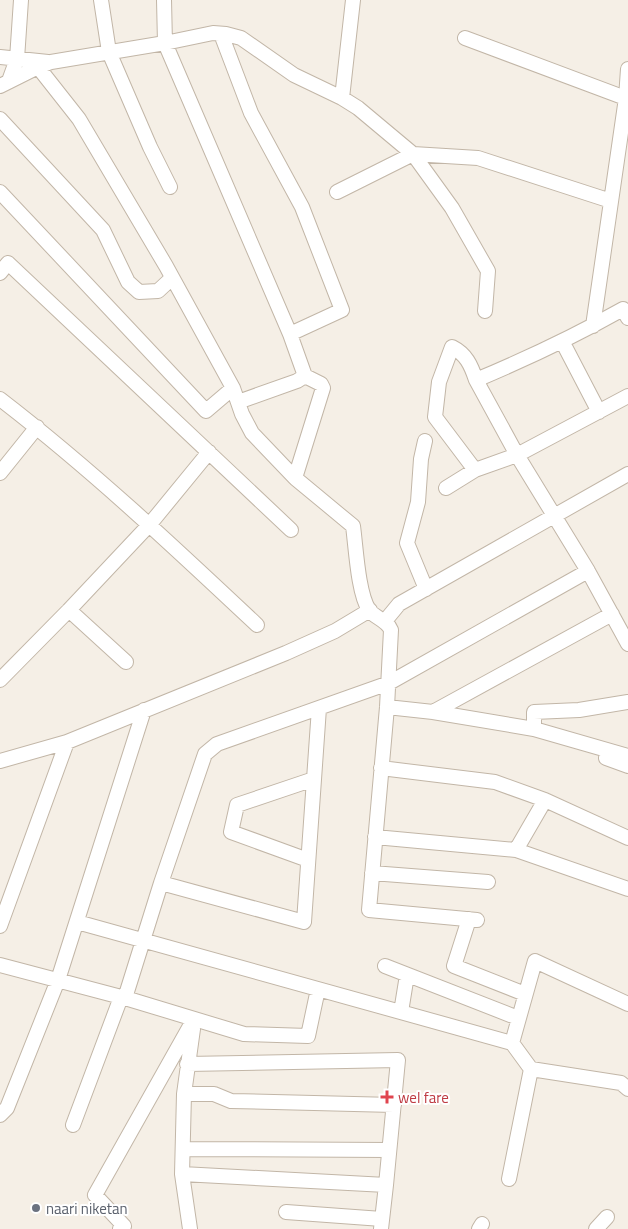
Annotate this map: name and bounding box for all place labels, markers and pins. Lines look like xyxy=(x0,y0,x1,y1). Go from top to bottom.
place label: wel fare xyxy=(398,1086,449,1109)
marker: wel fare xyxy=(380,1090,394,1104)
place label: naari niketan xyxy=(46,1197,128,1220)
marker: naari niketan xyxy=(30,1202,42,1214)

